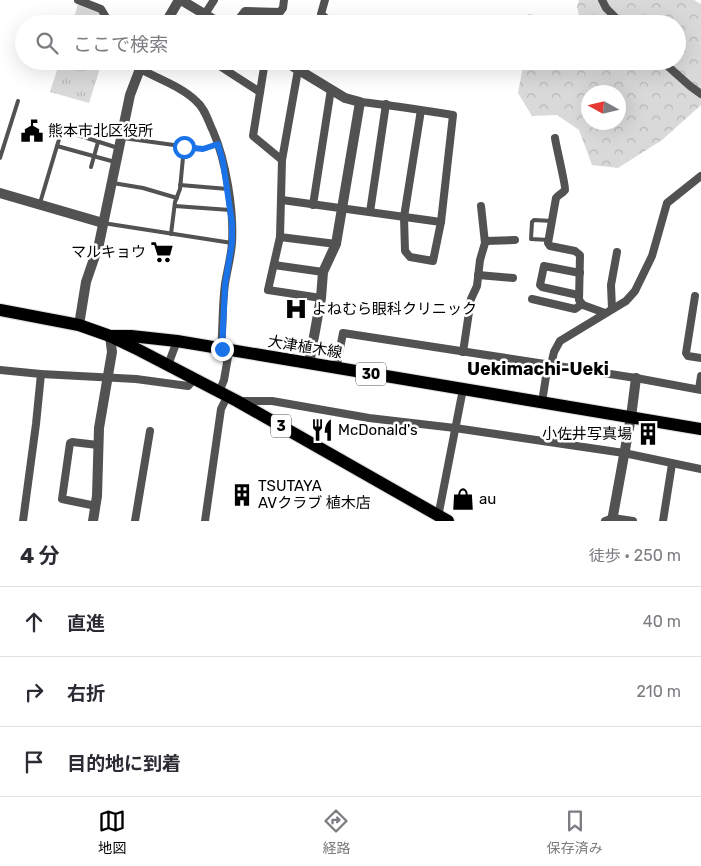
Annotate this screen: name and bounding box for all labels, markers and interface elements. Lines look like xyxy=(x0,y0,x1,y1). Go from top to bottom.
search box xyxy=(15,15,686,70)
icon: search xyxy=(33,29,61,57)
text: ここで検索 xyxy=(73,33,168,56)
north arrow xyxy=(581,85,626,130)
public building icon: 熊本市北区役所 xyxy=(19,118,45,144)
place label: 熊本市北区役所 xyxy=(48,122,153,140)
route start xyxy=(173,136,196,159)
supermarket icon: マルキョウ xyxy=(149,239,175,265)
place label: マルキョウ xyxy=(71,243,146,261)
hospital icon: よねむら眼科クリニック xyxy=(283,296,309,322)
place label: よねむら眼科クリニック xyxy=(312,300,477,318)
street label: 大津植木線 xyxy=(267,332,343,362)
route end xyxy=(211,338,234,361)
district label: Uekimachi-Ueki xyxy=(467,358,609,380)
road number: 30 xyxy=(356,362,386,386)
road number: 3 xyxy=(271,414,291,438)
restaurant icon: McDonald's xyxy=(309,417,335,443)
place label: McDonald's xyxy=(338,421,418,439)
building icon: 小佐井写真場 xyxy=(635,421,661,447)
place label: 小佐井写真場 xyxy=(542,425,632,443)
place label: TSUTAYA AVクラブ 植木店 xyxy=(258,477,371,512)
building icon: TSUTAYA AVクラブ 植木店 xyxy=(229,482,255,508)
shop icon: au xyxy=(450,486,476,512)
place label: au xyxy=(479,490,496,508)
text: 4 分 xyxy=(20,543,60,568)
text: 徒歩 · 250 m xyxy=(589,546,681,565)
icon: ahead xyxy=(20,608,48,636)
text: 直進 xyxy=(67,612,105,635)
text: 40 m xyxy=(643,612,681,631)
icon: right xyxy=(20,678,48,706)
text: 右折 xyxy=(67,682,105,705)
text: 210 m xyxy=(636,682,681,701)
icon: arrive xyxy=(20,748,48,776)
text: 目的地に到着 xyxy=(67,752,181,775)
tab: 地図 xyxy=(98,807,126,857)
tab: 経路 xyxy=(322,807,350,857)
tab: 保存済み xyxy=(547,807,603,857)

